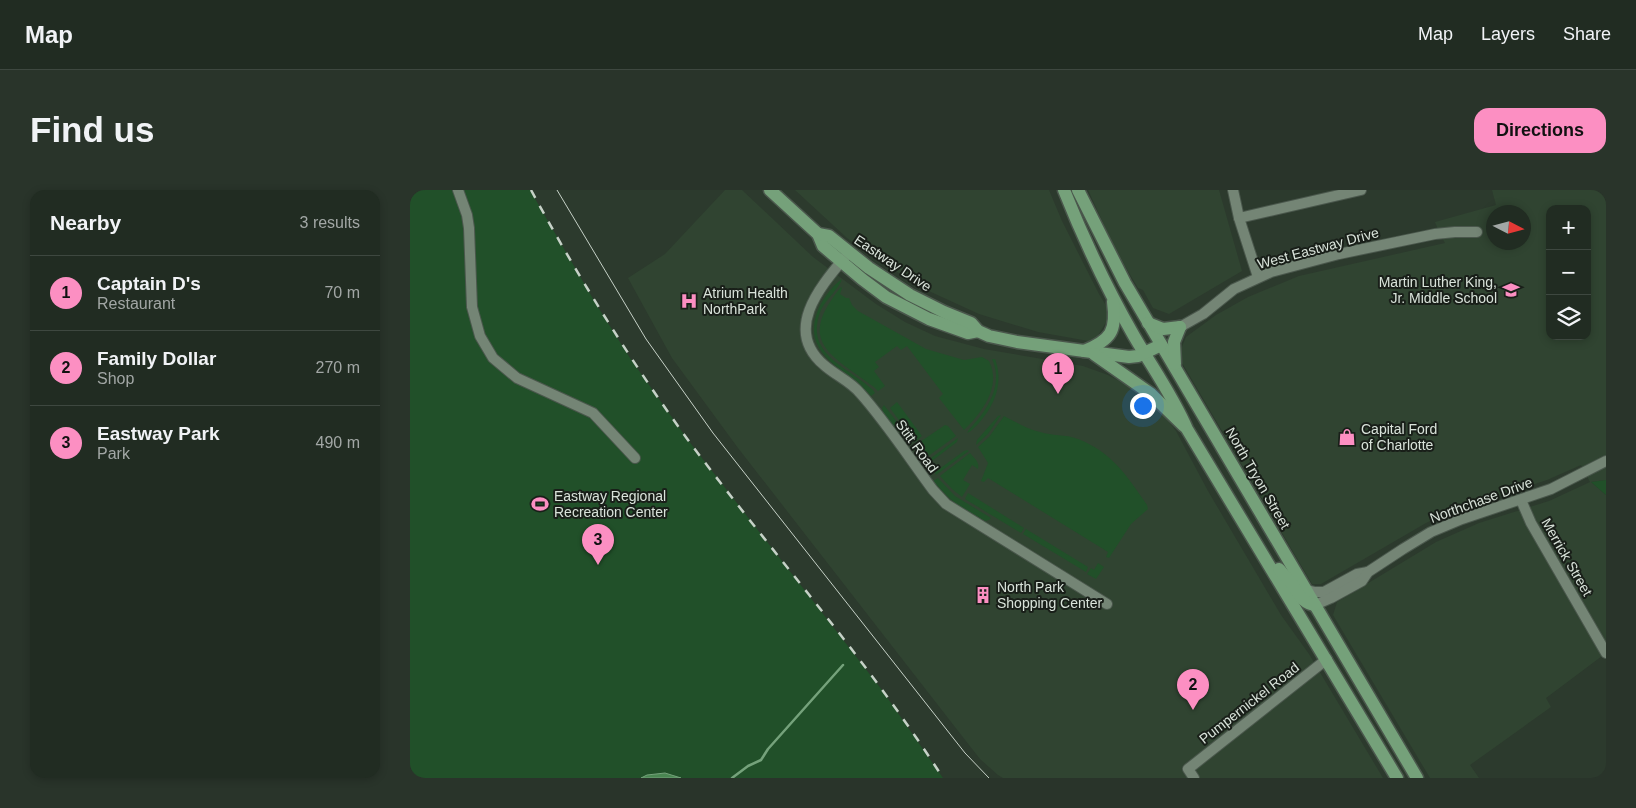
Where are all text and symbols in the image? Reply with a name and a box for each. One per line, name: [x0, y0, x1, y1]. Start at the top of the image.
text: Map: [25, 21, 73, 48]
text: Map: [1418, 24, 1453, 44]
text: Layers: [1481, 24, 1535, 44]
text: Share: [1563, 24, 1611, 44]
button: Directions: [1474, 108, 1606, 153]
text: Find us: [30, 110, 154, 149]
north arrow: [1486, 205, 1531, 250]
map controls: [1546, 205, 1591, 340]
button: +: [1546, 205, 1591, 250]
text: Nearby: [50, 211, 121, 234]
text: 3 results: [300, 214, 360, 231]
street label: West Eastway Drive: [1256, 224, 1381, 272]
street label: Eastway Drive: [851, 231, 935, 295]
button: −: [1546, 250, 1591, 295]
text: Captain D's: [97, 273, 201, 294]
place label: Martin Luther King, Jr. Middle School: [1379, 274, 1497, 306]
school or university icon: Martin Luther King, Jr. Middle School: [1501, 280, 1521, 300]
text: 1: [62, 284, 70, 301]
text: 70 m: [324, 284, 360, 301]
place label: Atrium Health NorthPark: [703, 285, 788, 317]
hospital icon: Atrium Health NorthPark: [679, 291, 699, 311]
text: Restaurant: [97, 295, 175, 312]
button: layers: [1546, 295, 1591, 340]
text: Family Dollar: [97, 348, 216, 369]
pin: 1: [1042, 353, 1074, 394]
text: 2: [62, 359, 70, 376]
text: 270 m: [316, 359, 360, 376]
text: Shop: [97, 370, 134, 387]
your location: [1130, 393, 1156, 419]
street label: Stitt Road: [892, 416, 942, 476]
place label: Capital Ford of Charlotte: [1361, 421, 1437, 453]
text: Eastway Park: [97, 423, 220, 444]
street label: North Tryon Street: [1222, 424, 1294, 532]
shop icon: Capital Ford of Charlotte: [1337, 427, 1357, 447]
text: 3: [62, 434, 70, 451]
text: 490 m: [316, 434, 360, 451]
text: Park: [97, 445, 130, 462]
street label: Northchase Drive: [1427, 474, 1535, 526]
place label: Eastway Regional Recreation Center: [554, 488, 668, 520]
sports icon: Eastway Regional Recreation Center: [530, 494, 550, 514]
street label: Merrick Street: [1538, 515, 1596, 599]
pin: 3: [582, 524, 614, 565]
place label: North Park Shopping Center: [997, 579, 1102, 611]
building icon: North Park Shopping Center: [973, 585, 993, 605]
street label: Pumpernickel Road: [1196, 659, 1302, 747]
pin: 2: [1177, 669, 1209, 710]

